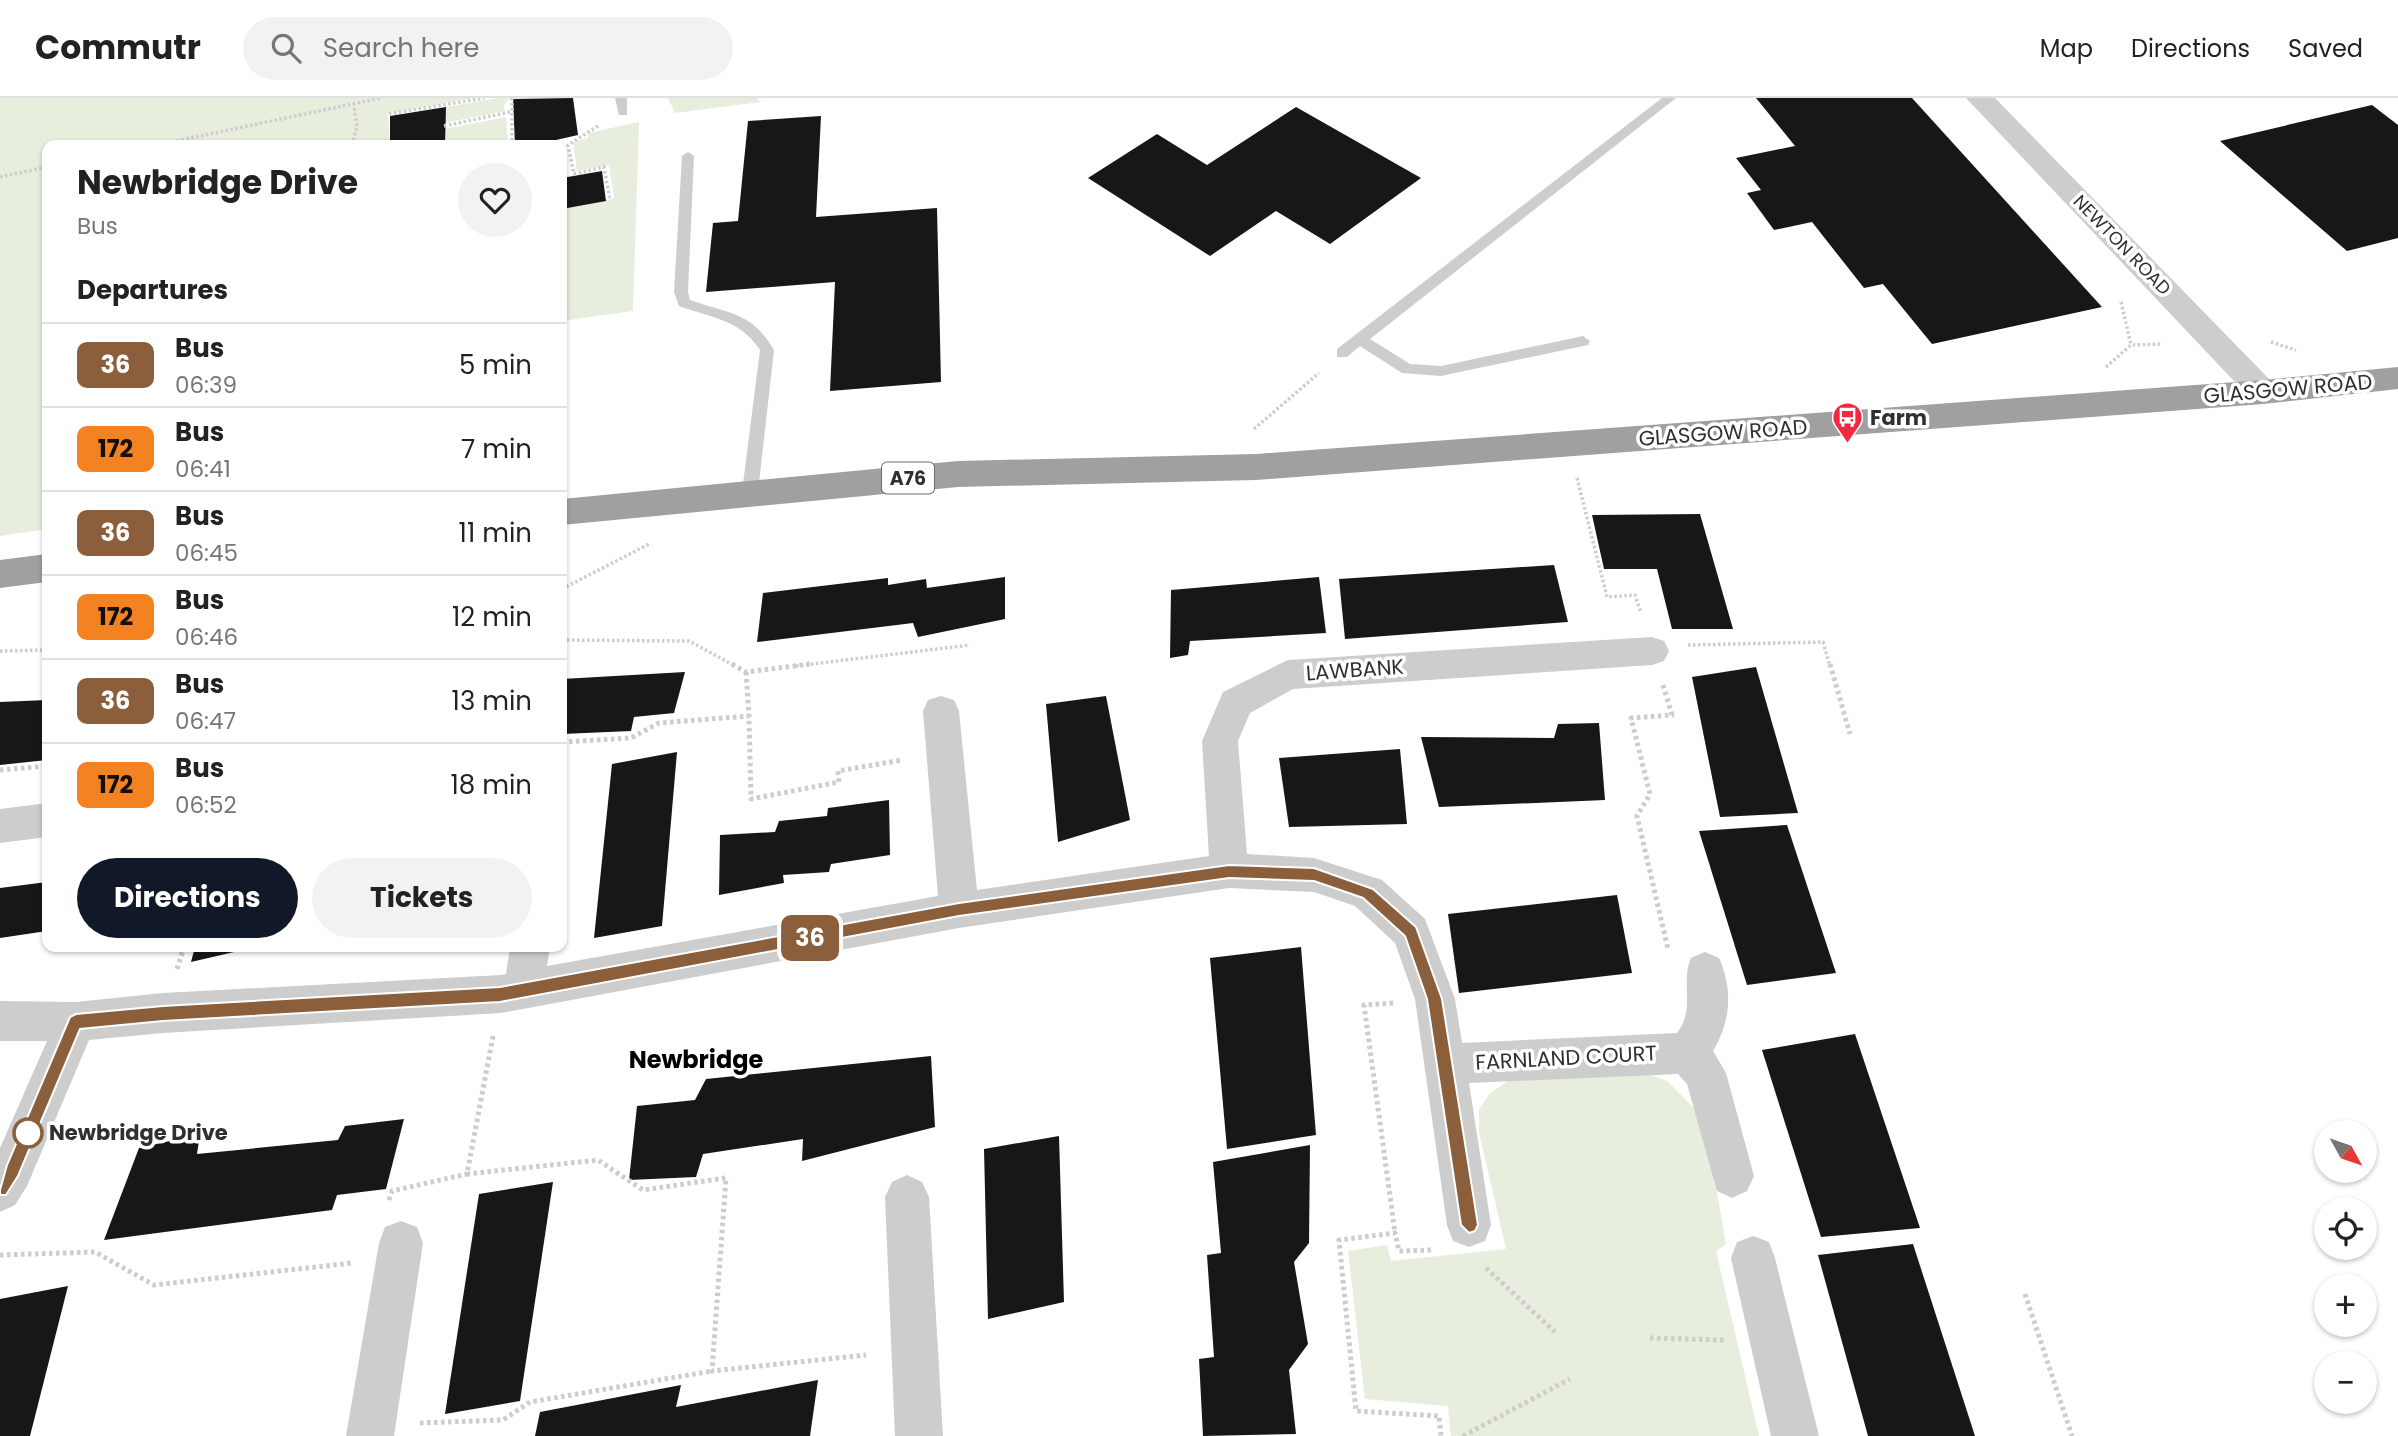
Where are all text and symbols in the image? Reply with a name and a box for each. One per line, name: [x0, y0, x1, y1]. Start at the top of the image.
search box: [243, 17, 733, 80]
text: Commutr: [35, 24, 201, 71]
icon: search: [267, 29, 305, 67]
text: Search here: [323, 30, 479, 66]
text: Map: [2040, 32, 2093, 65]
text: Directions: [2131, 32, 2250, 65]
text: Saved: [2288, 32, 2363, 65]
text: Newbridge Drive: [77, 159, 358, 206]
button: heart: [458, 163, 532, 237]
street label: NEWTON ROAD: [2068, 189, 2177, 300]
text: Bus: [77, 210, 118, 242]
text: Departures: [77, 272, 228, 308]
text: Bus: [175, 330, 224, 366]
text: 5 min: [459, 347, 532, 383]
text: 36: [101, 348, 130, 381]
street label: GLASGOW ROAD: [2202, 367, 2373, 410]
text: 06:39: [175, 369, 237, 401]
bus stop icon: Farm: [1830, 401, 1864, 445]
place label: Farm: [1870, 403, 1927, 432]
street label: GLASGOW ROAD: [1638, 412, 1808, 453]
text: Bus: [175, 414, 224, 450]
text: 7 min: [461, 431, 532, 467]
text: 172: [98, 432, 133, 465]
text: 06:41: [175, 453, 231, 485]
road number: A76: [882, 462, 934, 494]
text: Bus: [175, 498, 224, 534]
text: 11 min: [459, 515, 532, 551]
text: 36: [101, 516, 130, 549]
text: 06:45: [175, 537, 238, 569]
text: Bus: [175, 582, 224, 618]
text: 12 min: [452, 599, 532, 635]
text: 172: [98, 600, 133, 633]
text: 06:46: [175, 621, 238, 653]
street label: LAWBANK: [1305, 652, 1405, 687]
text: Bus: [175, 666, 224, 702]
text: 13 min: [452, 683, 532, 719]
text: 36: [101, 684, 130, 717]
text: 06:47: [175, 705, 236, 737]
text: Bus: [175, 750, 224, 786]
text: 18 min: [451, 767, 532, 803]
text: 172: [98, 768, 133, 801]
text: 06:52: [175, 789, 237, 821]
button: Directions: [77, 858, 298, 938]
button: Tickets: [312, 858, 532, 938]
line badge: 36: [778, 915, 842, 961]
text: 36: [795, 921, 825, 954]
street label: FARNLAND COURT: [1474, 1038, 1657, 1077]
district label: Newbridge: [629, 1043, 764, 1076]
marker: Newbridge Drive: [13, 1118, 43, 1148]
place label: Newbridge Drive: [49, 1118, 228, 1147]
north arrow: [2314, 1120, 2376, 1183]
map controls: [2314, 1120, 2377, 1414]
button: locate: [2314, 1197, 2377, 1260]
button: +: [2314, 1274, 2377, 1337]
button: −: [2314, 1351, 2377, 1414]

